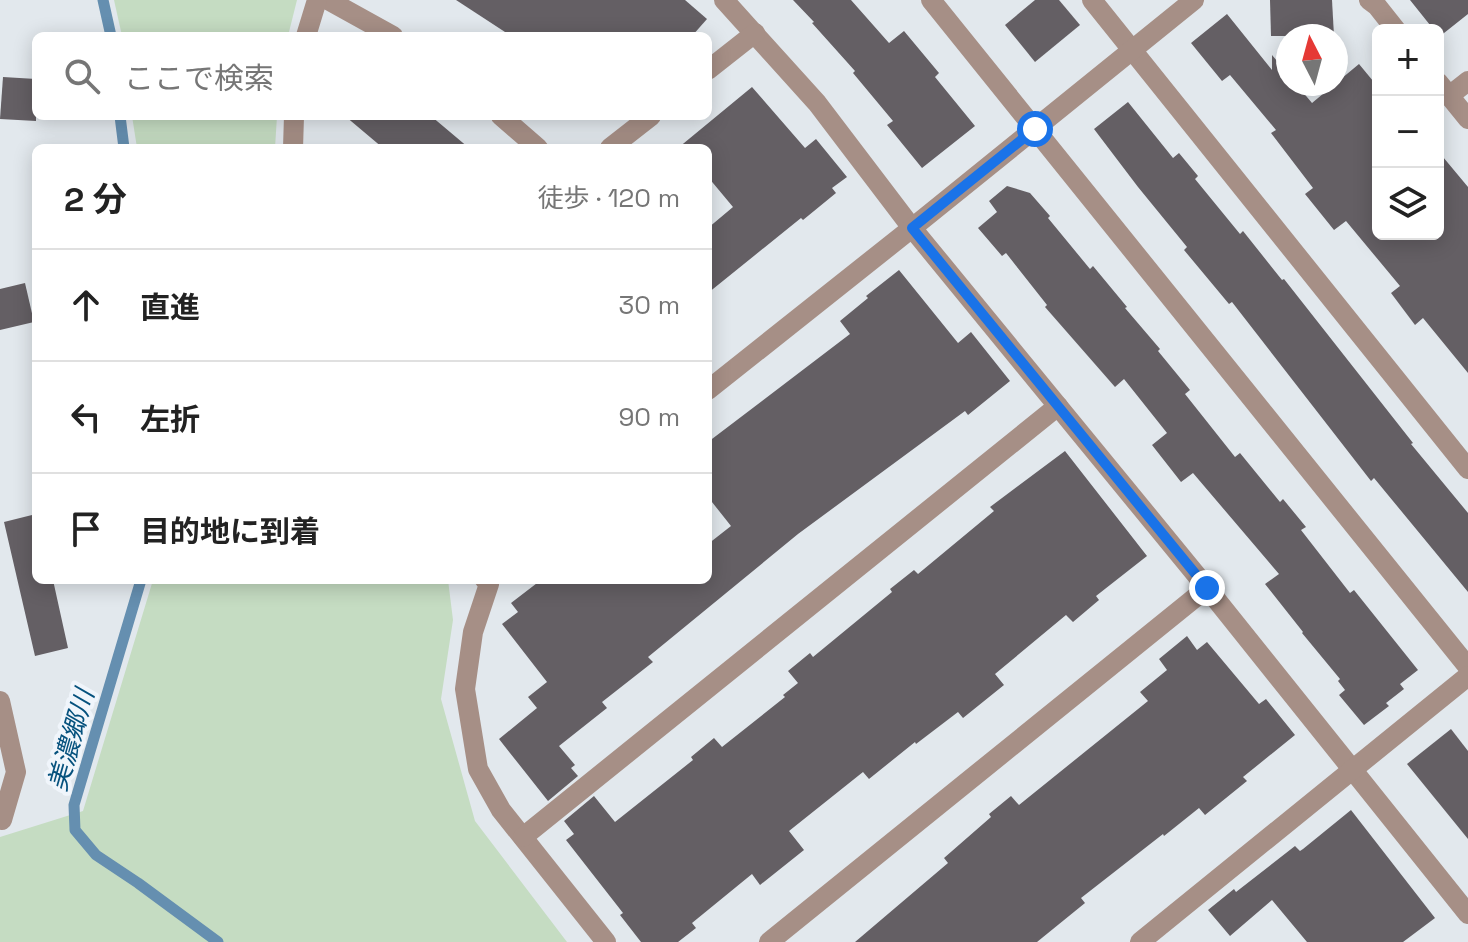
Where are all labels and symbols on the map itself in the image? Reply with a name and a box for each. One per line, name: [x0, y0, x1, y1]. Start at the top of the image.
north arrow: [1276, 24, 1348, 96]
route start: [1017, 111, 1053, 147]
route end: [1189, 570, 1225, 606]
water label: 美濃郷川: [40, 682, 102, 795]

